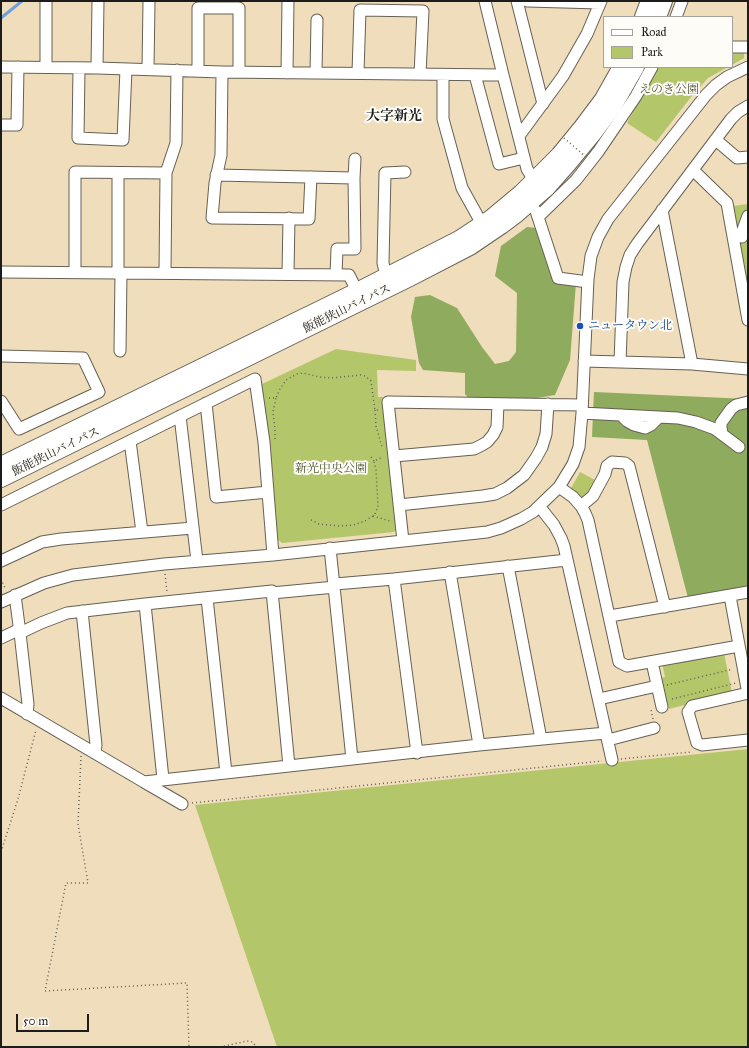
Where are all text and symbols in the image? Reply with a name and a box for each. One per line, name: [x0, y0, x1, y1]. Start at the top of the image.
legend: [603, 16, 733, 68]
text: Road: [641, 25, 667, 39]
text: Park: [641, 45, 663, 59]
park label: えのき公園: [639, 83, 699, 97]
district label: 大字新光: [366, 109, 422, 125]
street label: 飯能狭山バイパス: [301, 281, 393, 337]
place label: ニュータウン北: [588, 319, 672, 333]
marker: ニュータウン北: [575, 321, 585, 331]
street label: 飯能狭山バイパス: [10, 424, 102, 480]
park label: 新光中央公園: [295, 462, 367, 476]
scale bar: [18, 1006, 91, 1032]
text: 50 m: [23, 1014, 48, 1028]

